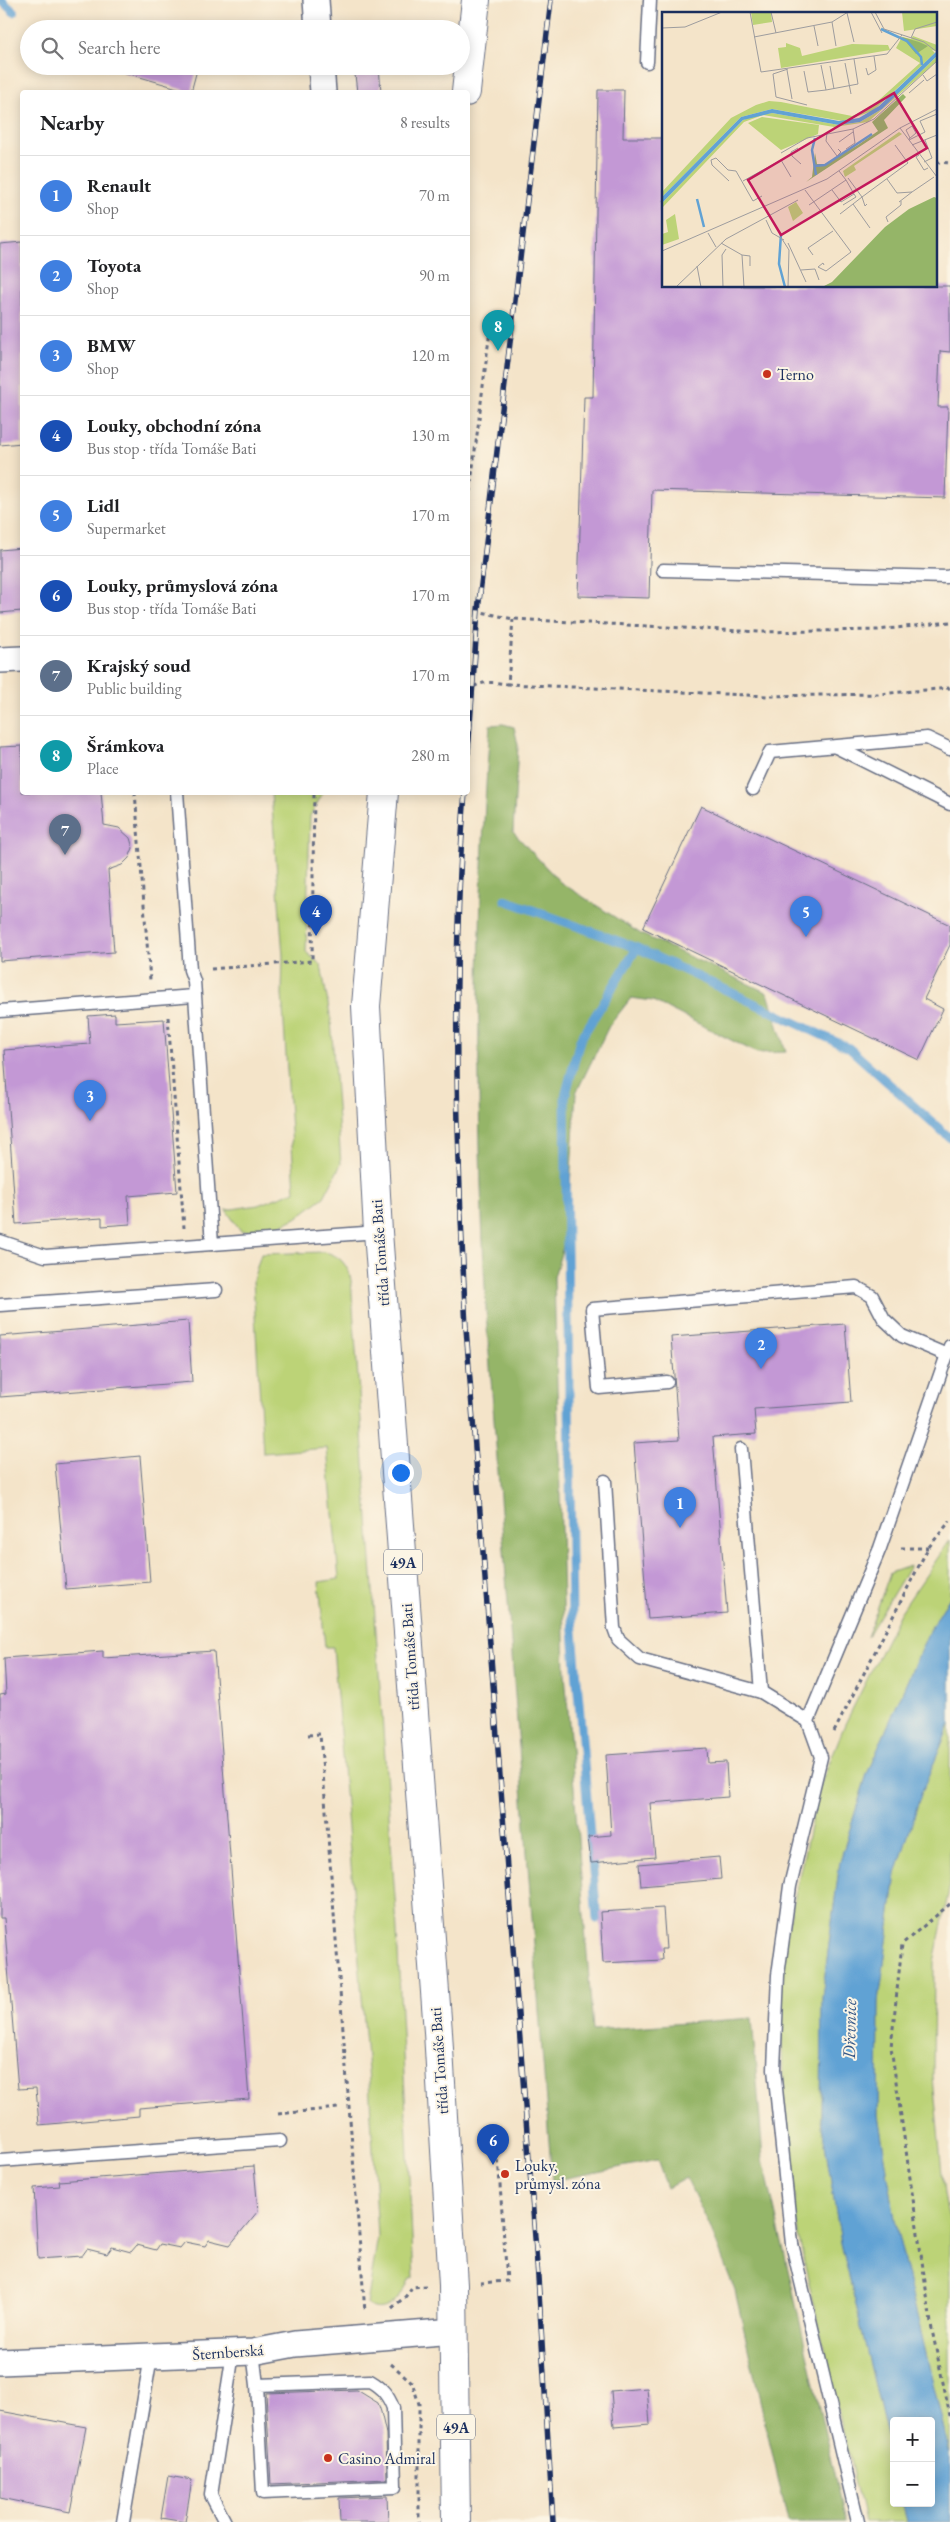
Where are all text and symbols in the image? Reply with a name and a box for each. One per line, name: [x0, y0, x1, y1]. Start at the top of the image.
inset map: [662, 12, 938, 288]
search box: [20, 20, 470, 75]
icon: search: [38, 34, 66, 62]
text: Search here: [78, 35, 160, 60]
text: Nearby: [40, 109, 104, 136]
text: 8 results: [400, 112, 450, 133]
text: Renault: [87, 173, 151, 198]
text: 1: [52, 185, 60, 206]
text: 70 m: [419, 185, 450, 206]
text: Shop: [87, 198, 119, 219]
text: Toyota: [87, 253, 141, 278]
text: 2: [52, 265, 60, 286]
text: 90 m: [419, 265, 450, 286]
text: Shop: [87, 278, 119, 299]
pin: 8: [482, 310, 514, 351]
text: BMW: [87, 333, 136, 358]
text: 3: [52, 345, 60, 366]
text: 120 m: [411, 345, 450, 366]
text: Shop: [87, 358, 119, 379]
place label: Terno: [777, 364, 814, 385]
marker: Terno: [761, 368, 773, 380]
text: Louky, obchodní zóna: [87, 413, 261, 438]
text: 4: [52, 425, 60, 446]
text: 130 m: [411, 425, 450, 446]
text: Bus stop · třída Tomáše Bati: [87, 438, 256, 459]
text: Lidl: [87, 493, 120, 518]
text: 5: [52, 505, 60, 526]
text: 170 m: [411, 505, 450, 526]
text: Supermarket: [87, 518, 166, 539]
text: Louky, průmyslová zóna: [87, 573, 278, 598]
text: 6: [52, 585, 60, 606]
text: 170 m: [411, 585, 450, 606]
text: Bus stop · třída Tomáše Bati: [87, 598, 256, 619]
text: Krajský soud: [87, 653, 191, 678]
text: 7: [52, 665, 60, 686]
text: 170 m: [411, 665, 450, 686]
text: Public building: [87, 678, 182, 699]
text: Šrámkova: [87, 733, 164, 758]
text: 8: [52, 745, 60, 766]
text: 280 m: [411, 745, 450, 766]
text: Place: [87, 758, 119, 779]
pin: 7: [49, 814, 81, 855]
pin: 4: [300, 895, 332, 936]
pin: 5: [790, 896, 822, 937]
pin: 3: [74, 1080, 106, 1121]
street label: třída Tomáše Bati: [366, 1199, 394, 1307]
pin: 2: [745, 1328, 777, 1369]
your location: [388, 1460, 414, 1486]
pin: 1: [664, 1487, 696, 1528]
road number: 49A: [384, 1550, 422, 1574]
street label: třída Tomáše Bati: [396, 1603, 424, 1711]
water label: Dřevnice: [837, 1998, 861, 2060]
street label: třída Tomáše Bati: [425, 2007, 453, 2115]
pin: 6: [477, 2124, 509, 2165]
place label: Louky, průmysl. zóna: [515, 2155, 601, 2194]
marker: Louky, průmysl. zóna: [499, 2168, 511, 2180]
street label: Šternberská: [192, 2339, 265, 2365]
road number: 49A: [437, 2414, 475, 2440]
map controls: [890, 2417, 935, 2507]
button: +: [890, 2417, 935, 2462]
place label: Casino Admiral: [338, 2448, 436, 2469]
marker: Casino Admiral: [322, 2452, 334, 2464]
button: −: [890, 2462, 935, 2507]

